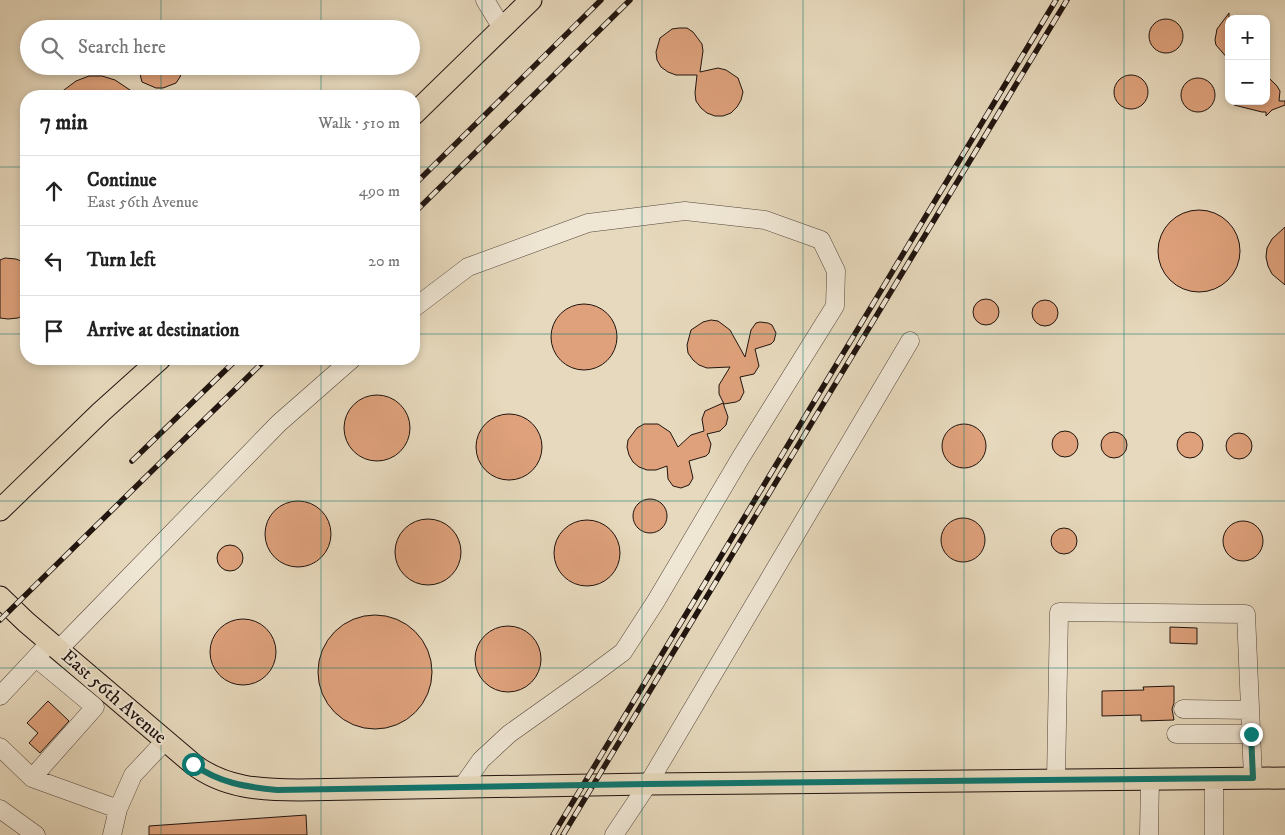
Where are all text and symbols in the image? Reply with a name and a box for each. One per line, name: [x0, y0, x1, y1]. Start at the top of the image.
map controls: [1225, 15, 1270, 105]
button: +: [1225, 15, 1270, 60]
search box: [20, 20, 420, 75]
icon: search: [38, 34, 66, 62]
text: Search here: [78, 36, 166, 59]
button: −: [1225, 60, 1270, 105]
text: 7 min: [40, 110, 88, 136]
text: Walk · 510 m: [318, 113, 400, 133]
text: Continue: [87, 169, 157, 192]
icon: ahead: [40, 177, 68, 205]
text: 490 m: [359, 181, 400, 201]
text: East 56th Avenue: [87, 192, 198, 212]
icon: left: [40, 247, 68, 275]
text: Turn left: [87, 249, 156, 272]
text: 20 m: [368, 251, 400, 271]
icon: arrive: [40, 317, 68, 345]
text: Arrive at destination: [87, 319, 239, 342]
street label: East 56th Avenue: [57, 645, 172, 749]
route end: [1240, 723, 1263, 746]
route start: [182, 753, 205, 776]

